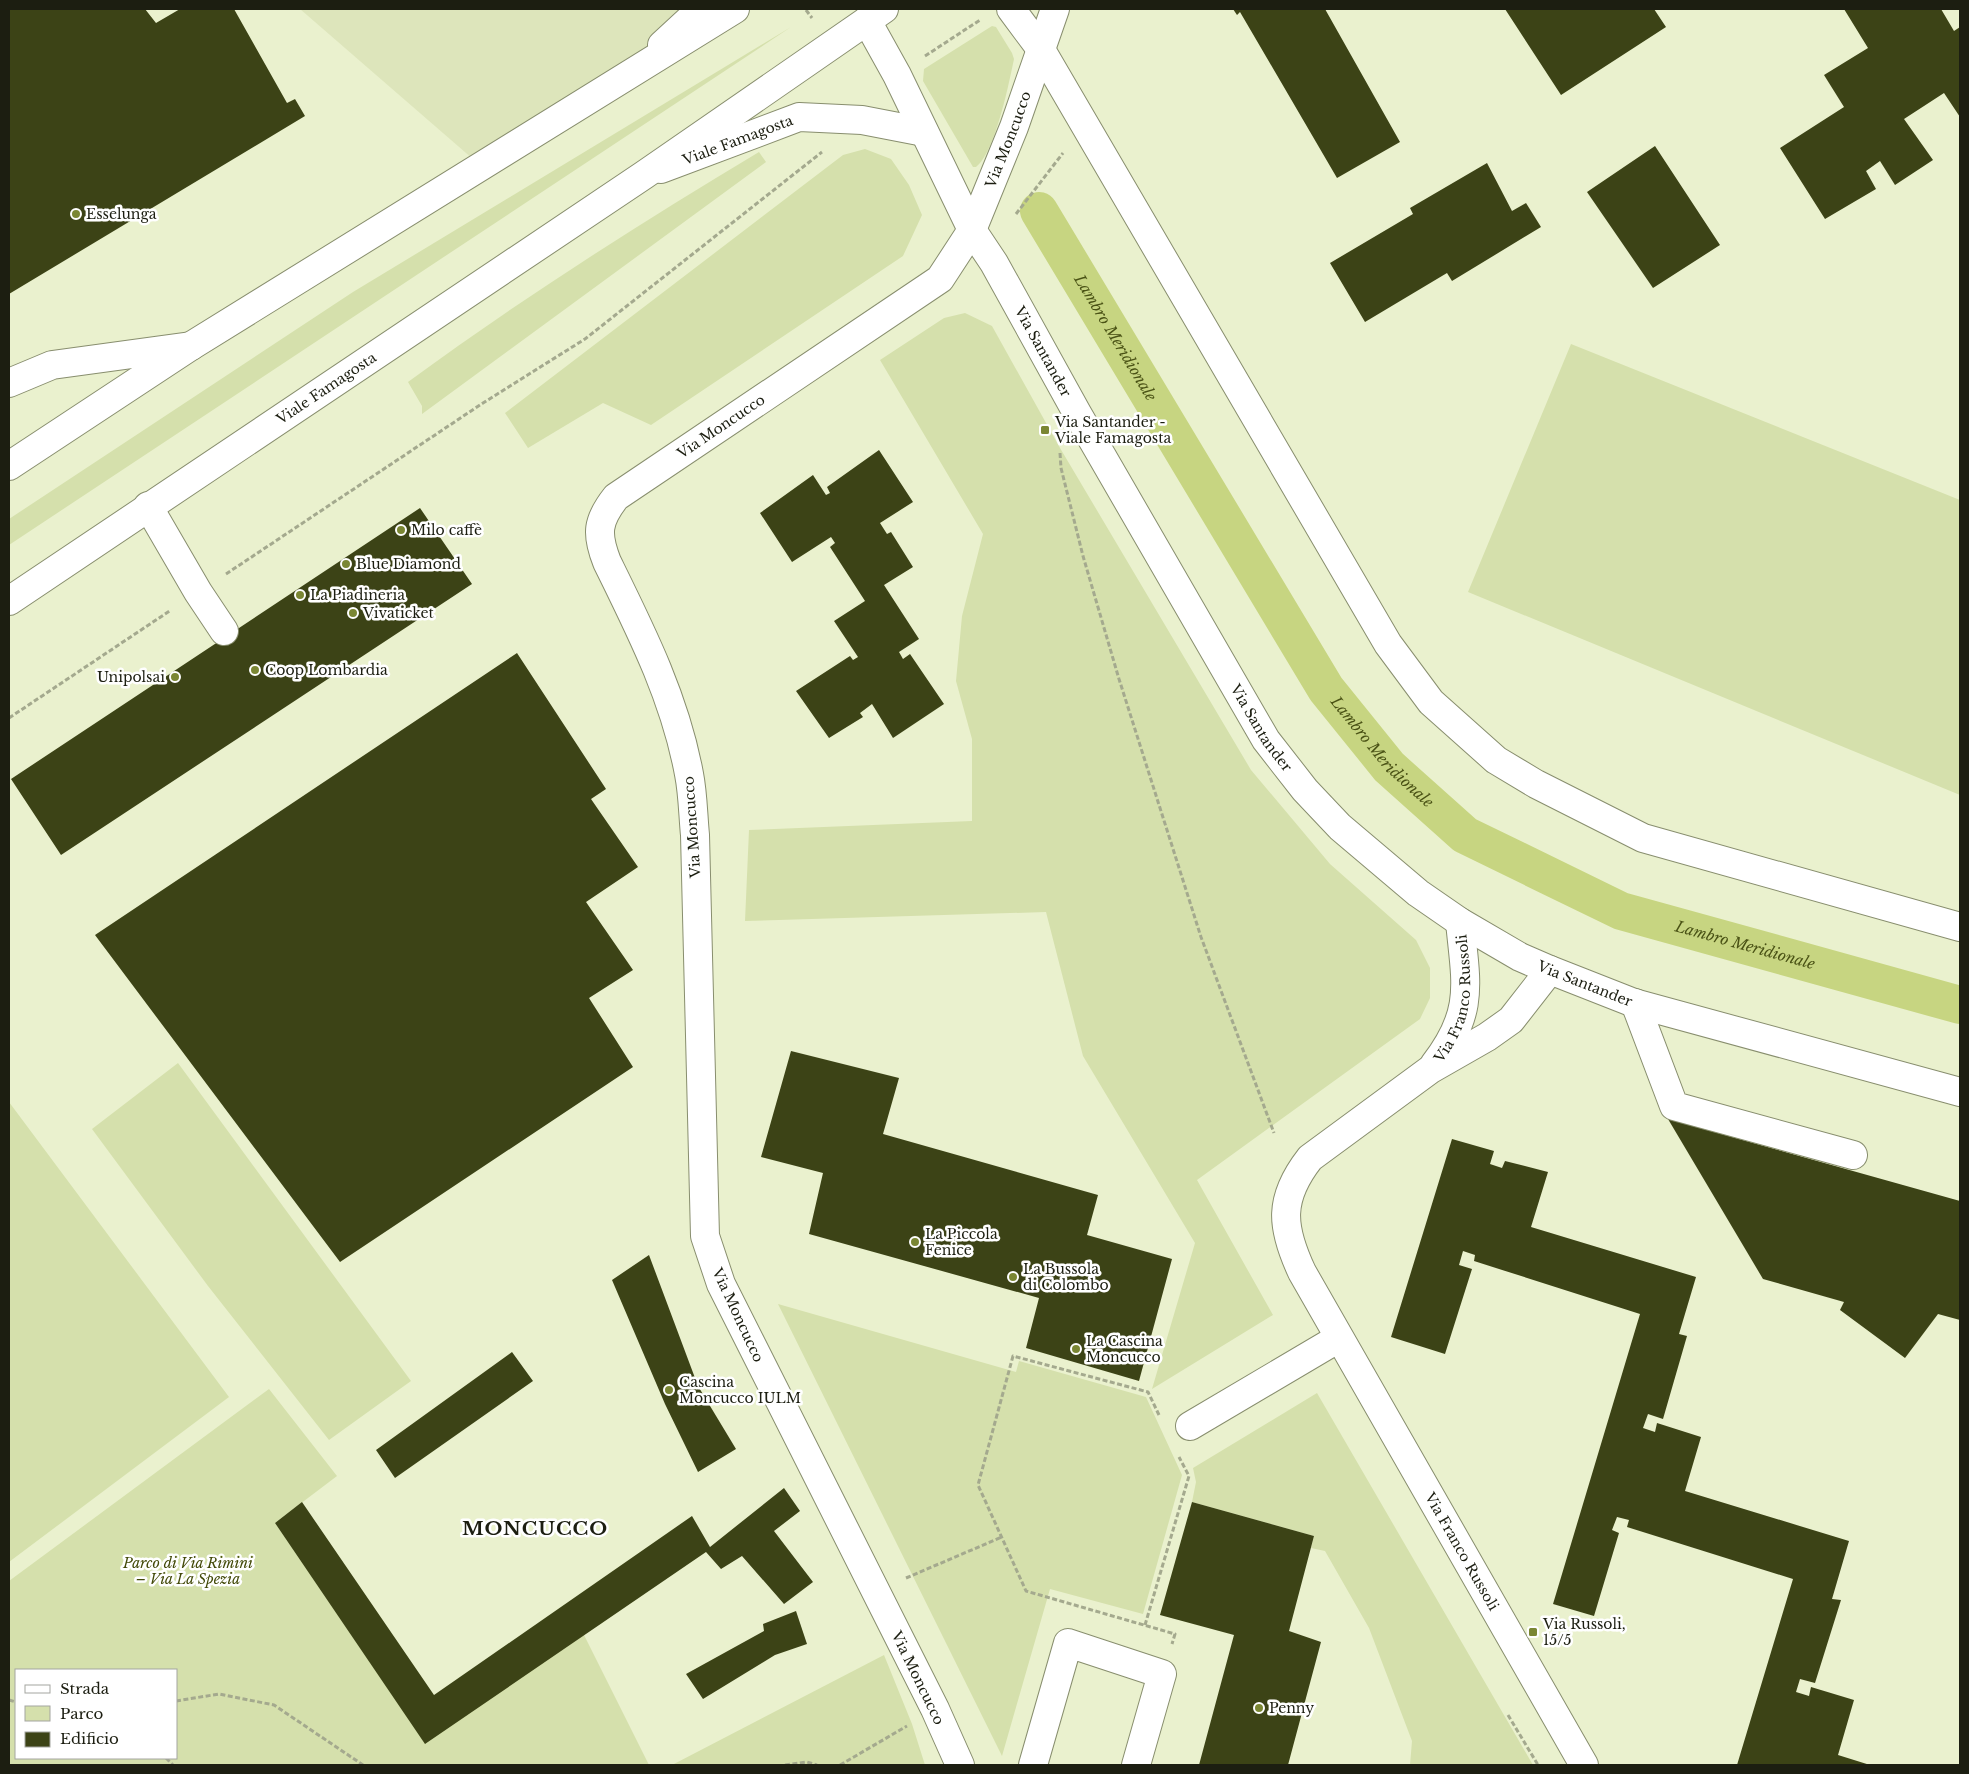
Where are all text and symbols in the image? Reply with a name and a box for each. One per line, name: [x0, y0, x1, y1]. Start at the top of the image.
street label: Via Moncucco: [981, 89, 1035, 191]
street label: Viale Famagosta: [679, 111, 796, 169]
place label: Esselunga: [86, 205, 157, 223]
marker: Esselunga: [70, 208, 82, 220]
water label: Lambro Meridionale: [1070, 270, 1161, 404]
street label: Via Santander: [1010, 302, 1075, 400]
street label: Viale Famagosta: [272, 348, 380, 429]
street label: Via Moncucco: [673, 390, 768, 463]
place label: Via Santander - Viale Famagosta: [1054, 413, 1171, 447]
marker: Via Santander - Viale Famagosta: [1039, 424, 1051, 436]
place label: Milo caffè: [411, 521, 482, 539]
marker: Milo caffè: [395, 524, 407, 536]
place label: Blue Diamond: [356, 555, 461, 573]
marker: Blue Diamond: [340, 558, 352, 570]
place label: La Piadineria: [310, 586, 405, 604]
marker: La Piadineria: [294, 589, 306, 601]
place label: Vivaticket: [362, 604, 434, 622]
marker: Vivaticket: [347, 607, 359, 619]
place label: Coop Lombardia: [265, 661, 388, 679]
marker: Coop Lombardia: [249, 664, 261, 676]
place label: Unipolsai: [97, 668, 165, 686]
marker: Unipolsai: [169, 671, 181, 683]
street label: Via Santander: [1226, 680, 1296, 775]
water label: Lambro Meridionale: [1326, 692, 1438, 811]
street label: Via Moncucco: [679, 776, 705, 879]
water label: Lambro Meridionale: [1672, 916, 1817, 973]
street label: Via Franco Russoli: [1429, 933, 1474, 1067]
street label: Via Santander: [1534, 956, 1635, 1011]
place label: La Piccola Fenice: [925, 1225, 998, 1259]
marker: La Piccola Fenice: [909, 1236, 921, 1248]
place label: La Bussola di Colombo: [1023, 1260, 1109, 1294]
street label: Via Moncucco: [708, 1264, 768, 1365]
marker: La Bussola di Colombo: [1007, 1271, 1019, 1283]
place label: La Cascina Moncucco: [1086, 1332, 1163, 1366]
marker: La Cascina Moncucco: [1070, 1343, 1082, 1355]
place label: Cascina Moncucco IULM: [679, 1373, 801, 1407]
marker: Cascina Moncucco IULM: [663, 1384, 675, 1396]
street label: Via Franco Russoli: [1421, 1488, 1503, 1614]
district label: MONCUCCO: [462, 1517, 608, 1540]
park label: Parco di Via Rimini – Via La Spezia: [122, 1554, 253, 1588]
place label: Via Russoli, 15/5: [1542, 1615, 1626, 1649]
marker: Via Russoli, 15/5: [1527, 1626, 1539, 1638]
street label: Via Moncucco: [887, 1627, 948, 1728]
legend: [15, 1669, 178, 1759]
text: Strada: [60, 1679, 110, 1698]
place label: Penny: [1269, 1699, 1314, 1717]
marker: Penny: [1253, 1702, 1265, 1714]
text: Parco: [60, 1704, 103, 1723]
text: Edificio: [60, 1729, 119, 1748]

